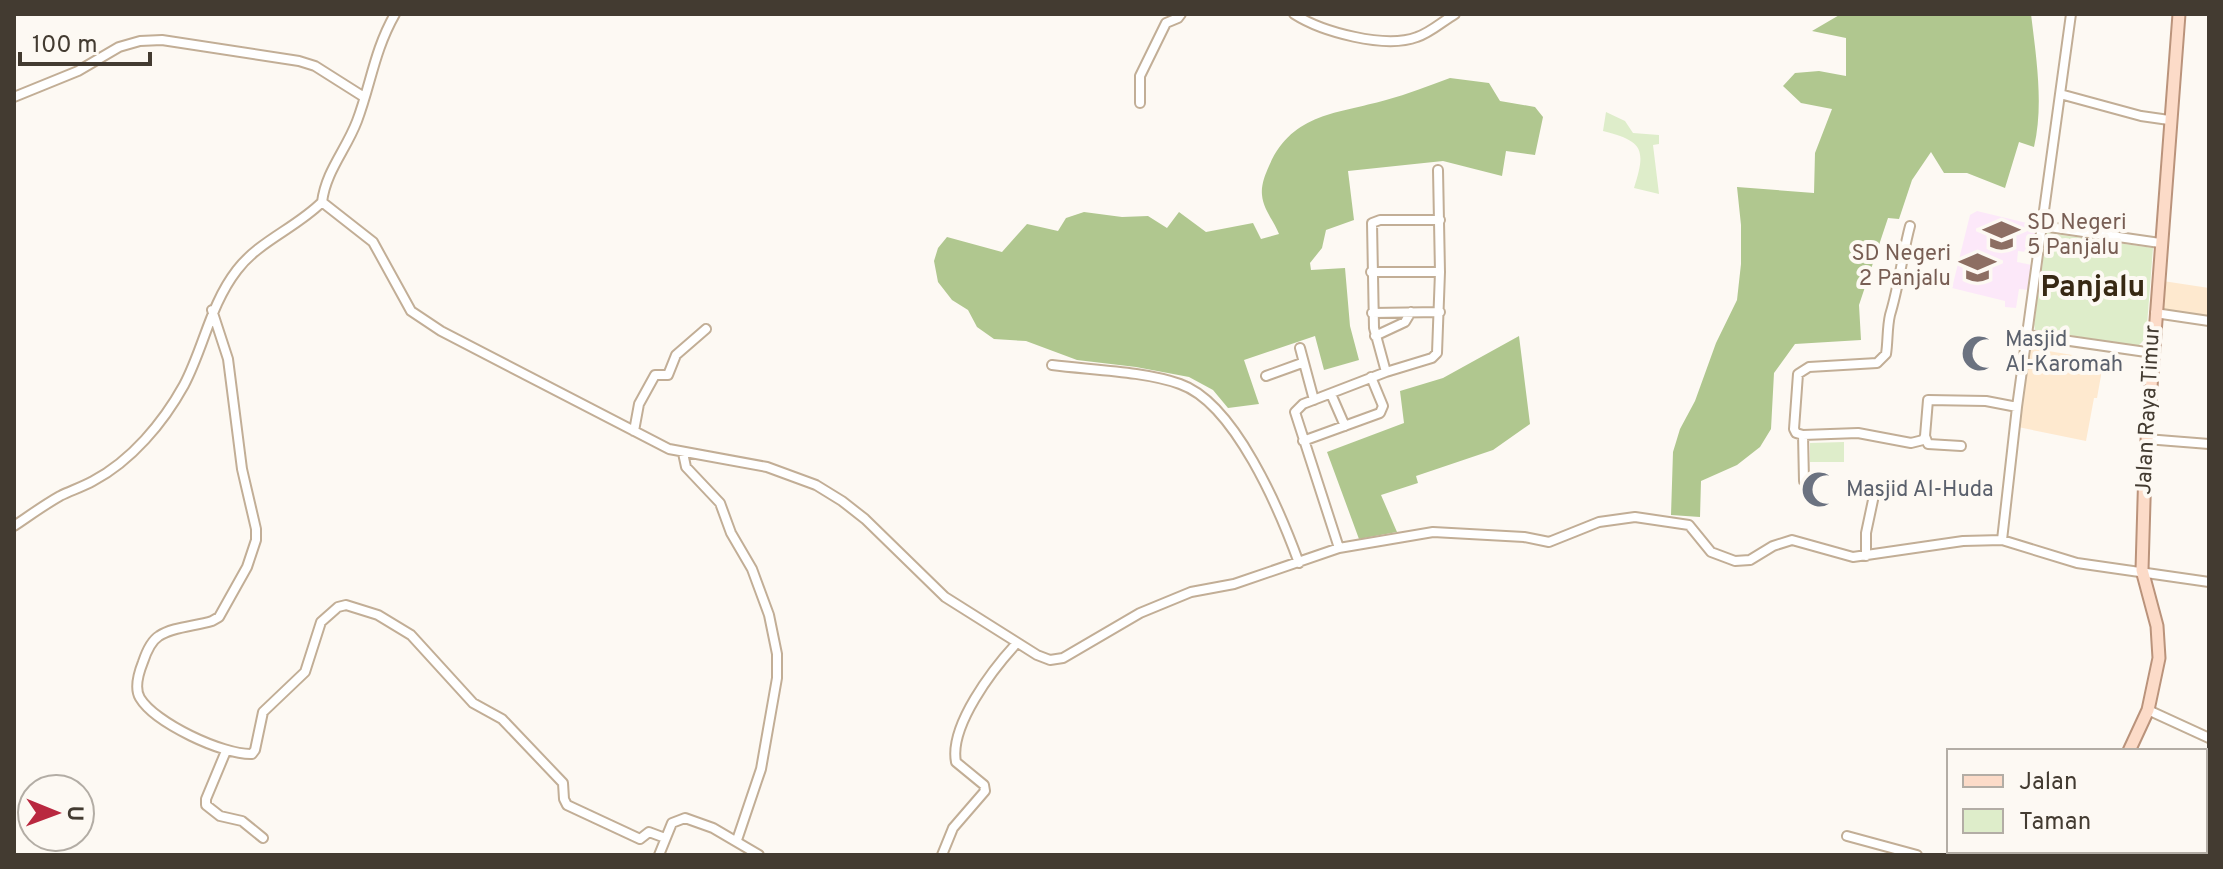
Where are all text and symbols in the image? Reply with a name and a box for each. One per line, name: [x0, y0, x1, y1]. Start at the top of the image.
scale bar: [20, 16, 150, 66]
text: 100 m: [32, 31, 98, 61]
place label: SD Negeri 5 Panjalu: [2027, 210, 2127, 262]
school or university icon: SD Negeri 5 Panjalu: [1982, 217, 2020, 255]
place label: SD Negeri 2 Panjalu: [1851, 241, 1951, 293]
school or university icon: SD Negeri 2 Panjalu: [1958, 248, 1996, 286]
district label: Panjalu: [2041, 270, 2145, 307]
street label: Jalan Raya Timur: [2131, 324, 2167, 496]
place label: Masjid Al-Karomah: [2005, 327, 2123, 379]
mosque icon: Masjid Al-Karomah: [1960, 334, 1998, 372]
mosque icon: Masjid Al-Huda: [1801, 471, 1839, 509]
place label: Masjid Al-Huda: [1846, 477, 1994, 504]
legend: [1947, 749, 2207, 853]
text: Jalan: [2019, 768, 2077, 798]
north arrow: [16, 773, 96, 853]
text: U: [60, 805, 87, 821]
text: Taman: [2019, 808, 2091, 838]

